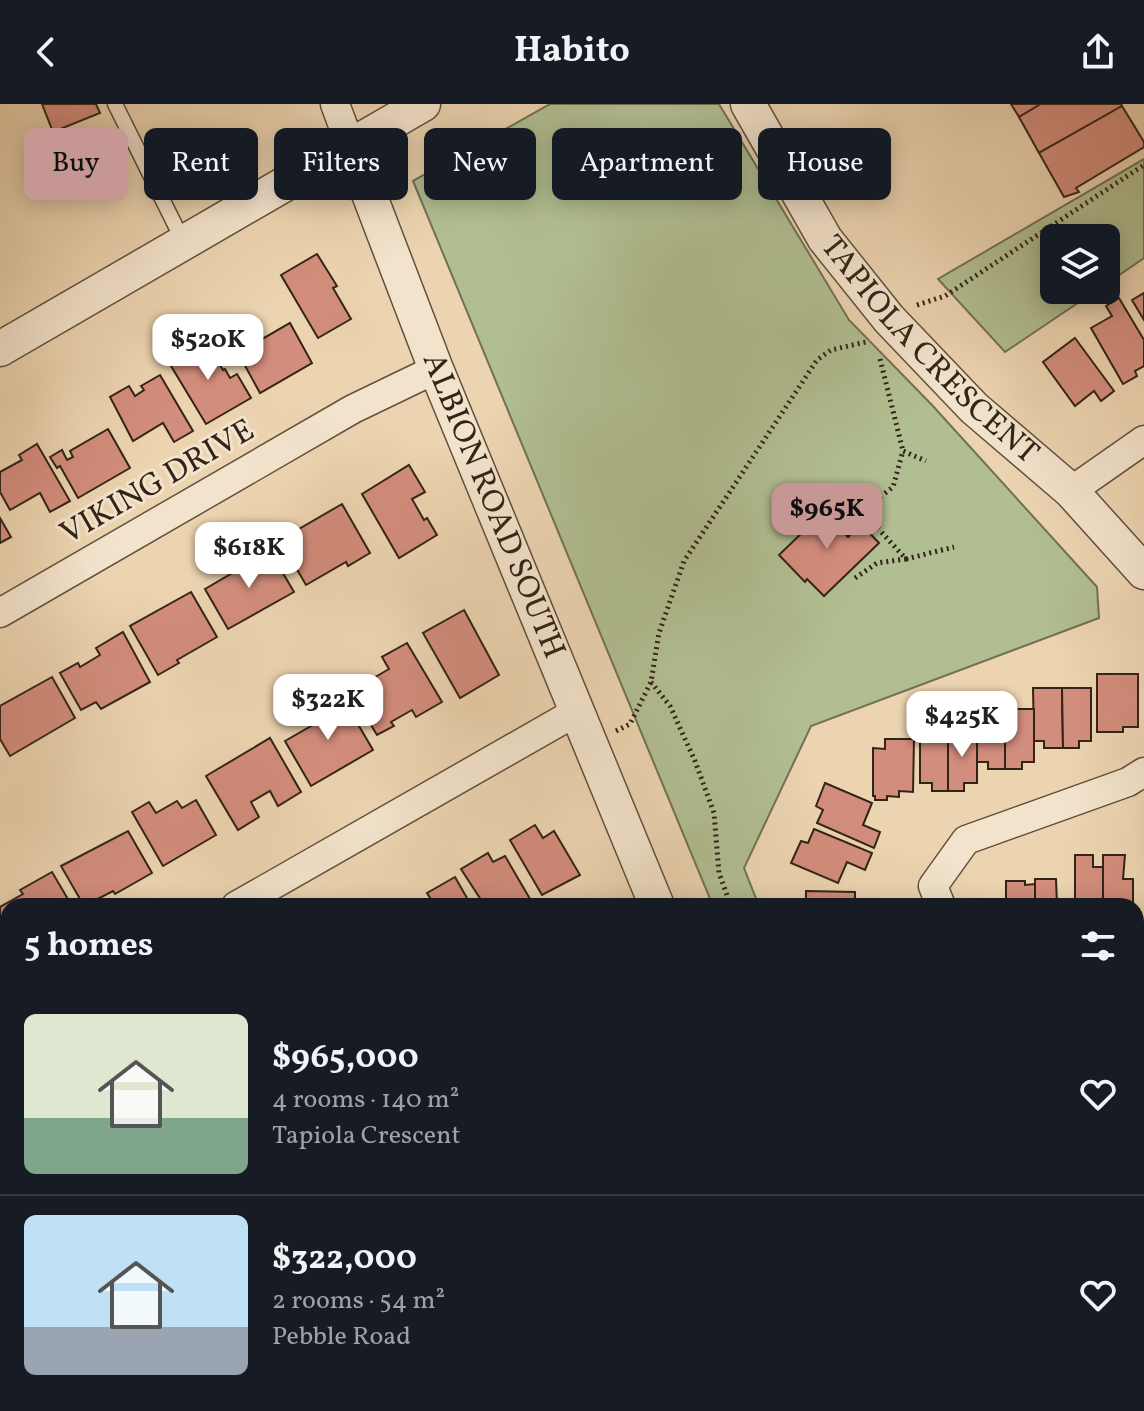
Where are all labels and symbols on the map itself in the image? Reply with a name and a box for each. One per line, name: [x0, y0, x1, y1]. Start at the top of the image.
street label: TAPIOLA CRESCENT: [809, 227, 1047, 475]
pin: $520K: [152, 314, 264, 382]
street label: ALBION ROAD SOUTH: [410, 347, 575, 666]
street label: VIKING DRIVE: [53, 410, 263, 556]
pin: $965K: [771, 483, 883, 551]
pin: $618K: [193, 522, 305, 590]
pin: $322K: [272, 674, 384, 742]
pin: $425K: [906, 691, 1018, 759]

